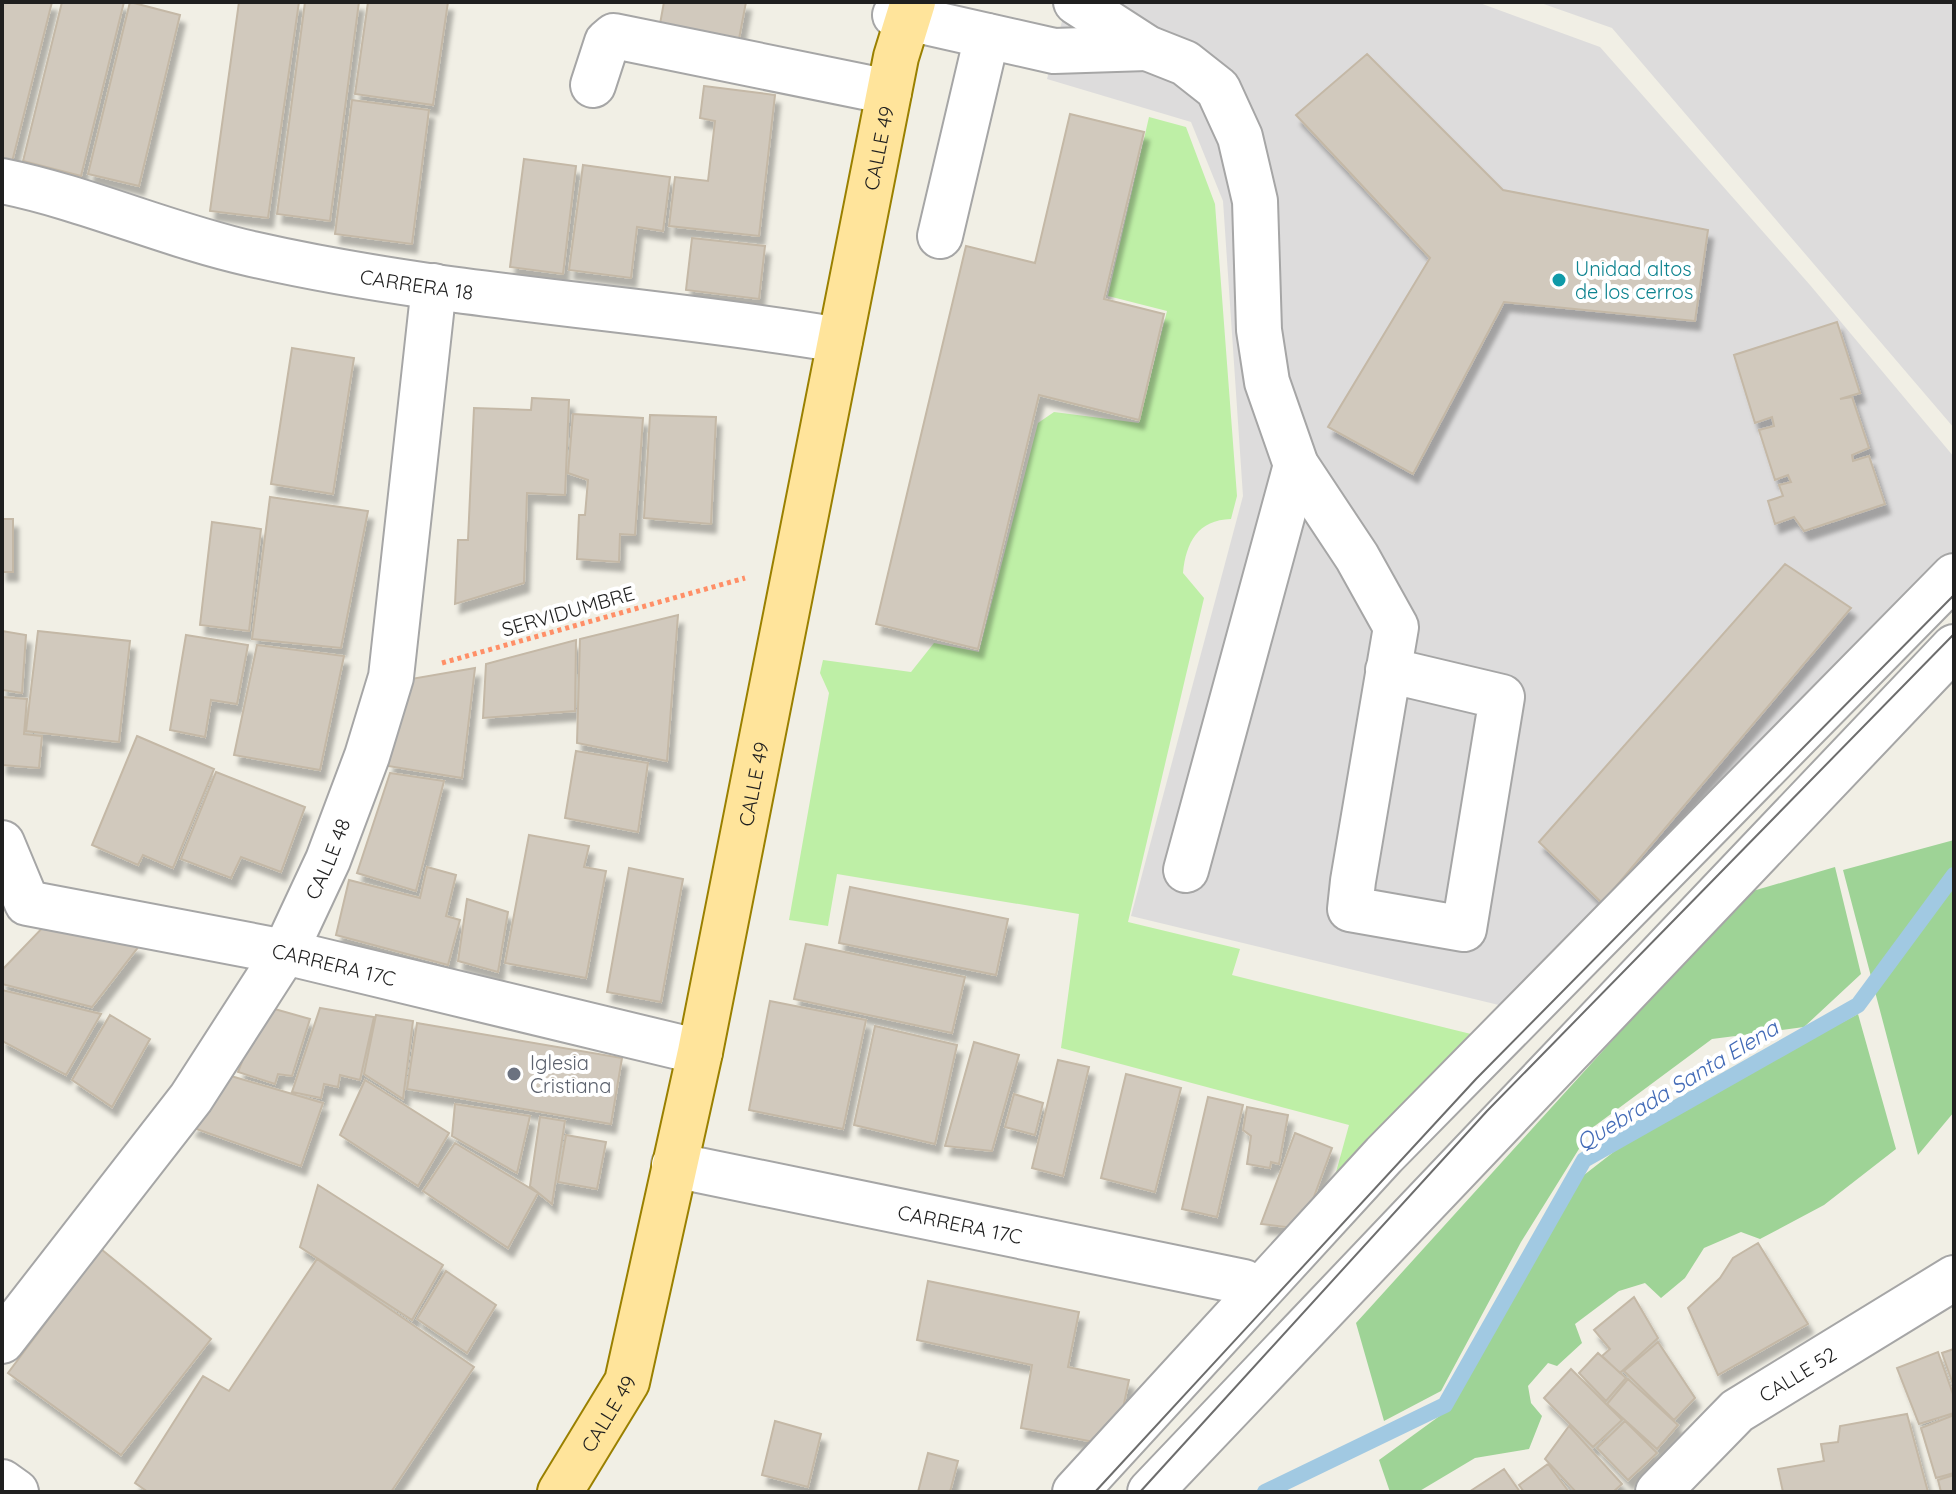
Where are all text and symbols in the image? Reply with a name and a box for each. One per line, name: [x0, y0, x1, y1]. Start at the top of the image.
street label: CALLE 49: [858, 104, 899, 192]
place label: Unidad altos de los cerros: [1575, 256, 1693, 304]
street label: CARRERA 18: [358, 263, 475, 304]
marker: Unidad altos de los cerros: [1550, 271, 1568, 289]
street label: SERVIDUMBRE: [499, 580, 637, 642]
street label: CALLE 49: [732, 740, 773, 828]
street label: CALLE 48: [299, 815, 355, 903]
street label: CARRERA 17C: [270, 937, 398, 991]
water label: Quebrada Santa Elena: [1571, 1013, 1784, 1156]
place label: Iglesia Cristiana: [530, 1050, 611, 1098]
marker: Iglesia Cristiana: [505, 1065, 523, 1083]
street label: CARRERA 17C: [896, 1199, 1024, 1249]
street label: CALLE 52: [1754, 1341, 1841, 1407]
street label: CALLE 49: [575, 1374, 640, 1456]

